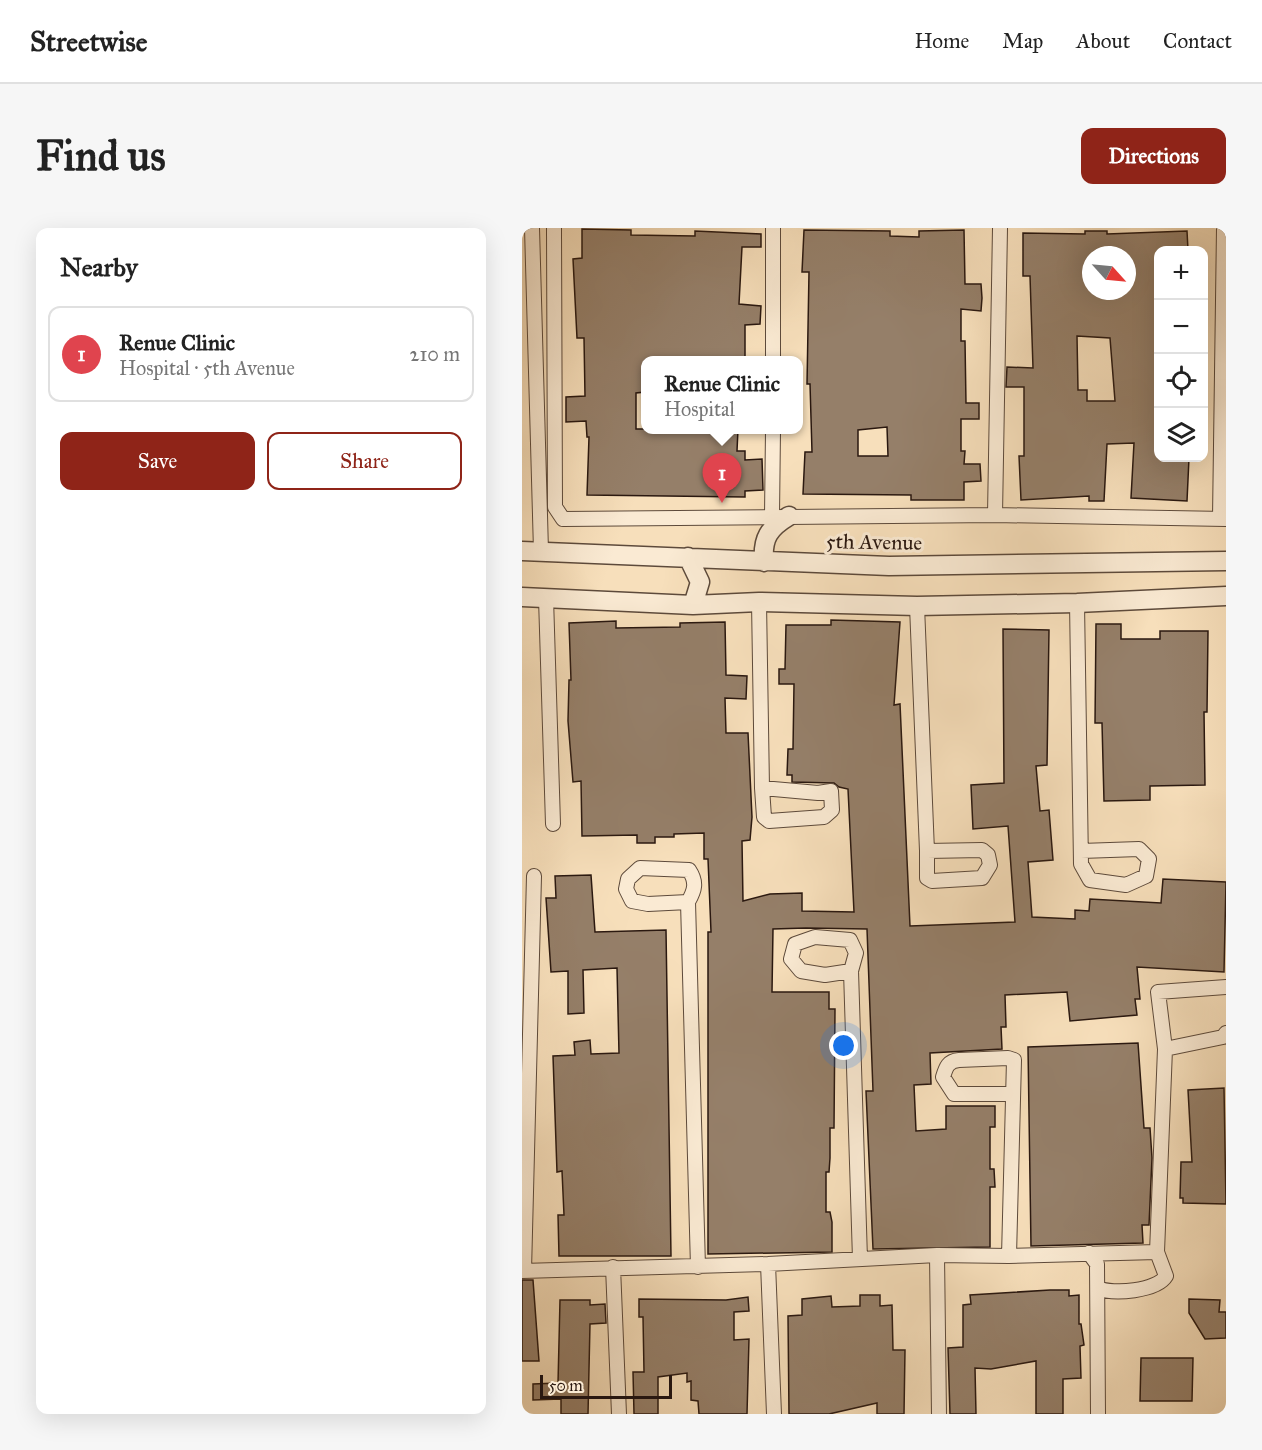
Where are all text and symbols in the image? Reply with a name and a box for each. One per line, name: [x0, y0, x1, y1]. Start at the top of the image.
text: Streetwise: [30, 24, 147, 59]
text: Home: [914, 28, 969, 54]
text: Map: [1002, 28, 1043, 54]
text: About: [1076, 28, 1130, 54]
text: Contact: [1163, 28, 1232, 54]
button: Directions: [1081, 128, 1226, 184]
text: Find us: [36, 130, 166, 182]
north arrow: [1082, 246, 1136, 300]
map controls: [1154, 246, 1208, 462]
button: +: [1154, 246, 1208, 300]
text: Nearby: [60, 251, 138, 283]
button: −: [1154, 300, 1208, 354]
text: Renue Clinic: [119, 329, 235, 356]
text: 1: [78, 342, 85, 366]
text: 210 m: [410, 342, 460, 366]
button: locate: [1154, 354, 1208, 408]
text: Hospital · 5th Avenue: [119, 356, 295, 380]
popup: [641, 356, 803, 434]
text: Renue Clinic: [664, 370, 780, 397]
text: Hospital: [664, 397, 735, 421]
button: layers: [1154, 408, 1208, 462]
button: Save: [60, 432, 255, 490]
button: Share: [267, 432, 462, 490]
pin: 1: [702, 454, 742, 503]
street label: 5th Avenue: [826, 528, 923, 556]
your location: [829, 1031, 858, 1060]
scale bar: [540, 1372, 672, 1400]
text: 50 m: [549, 1376, 583, 1395]

